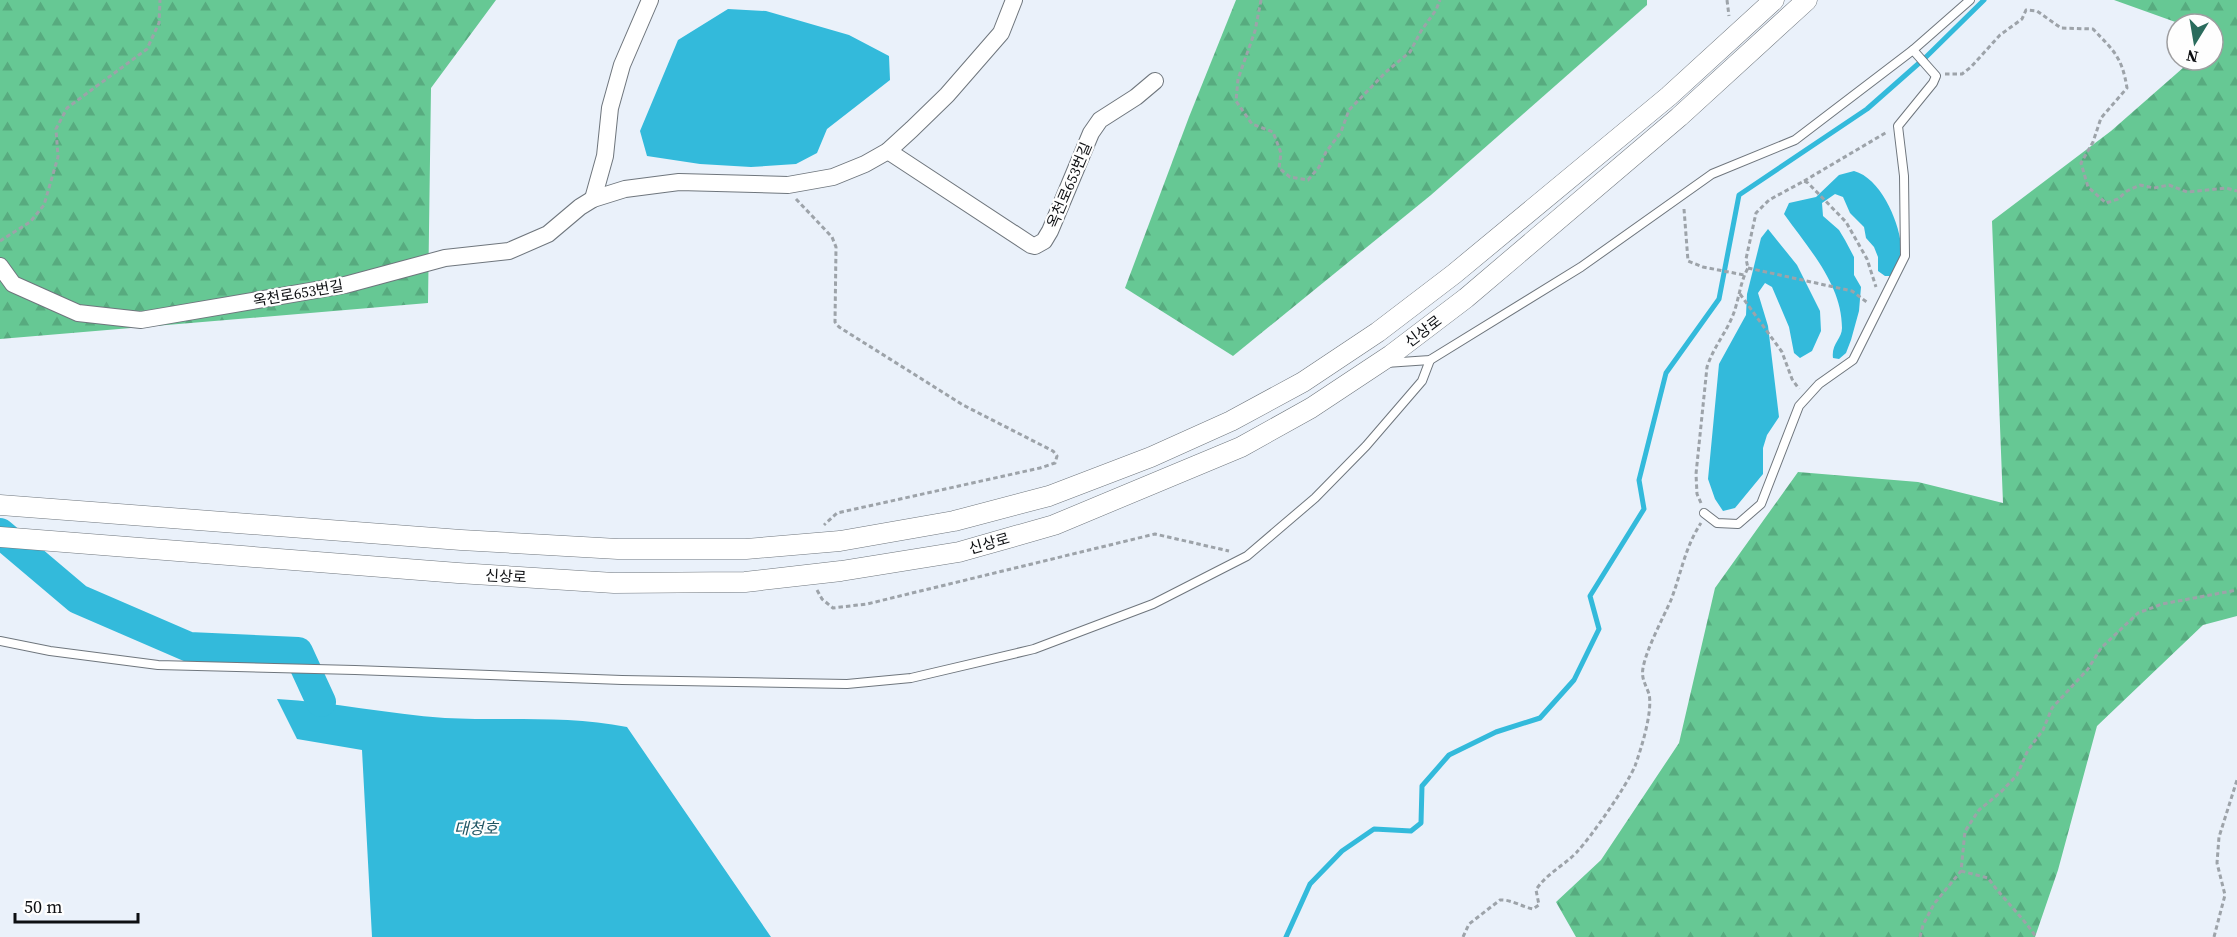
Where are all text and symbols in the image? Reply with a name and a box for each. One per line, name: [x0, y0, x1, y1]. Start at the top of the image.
north arrow: [2165, 12, 2225, 72]
text: N: [2184, 45, 2200, 69]
street label: 옥천로653번길: [1041, 139, 1097, 231]
street label: 옥천로653번길: [251, 275, 345, 311]
street label: 신상로: [1400, 310, 1446, 352]
street label: 신상로: [966, 527, 1012, 559]
street label: 신상로: [485, 564, 527, 588]
water label: 대청호: [454, 817, 499, 839]
scale bar: [15, 886, 138, 924]
text: 50 m: [24, 894, 62, 919]

